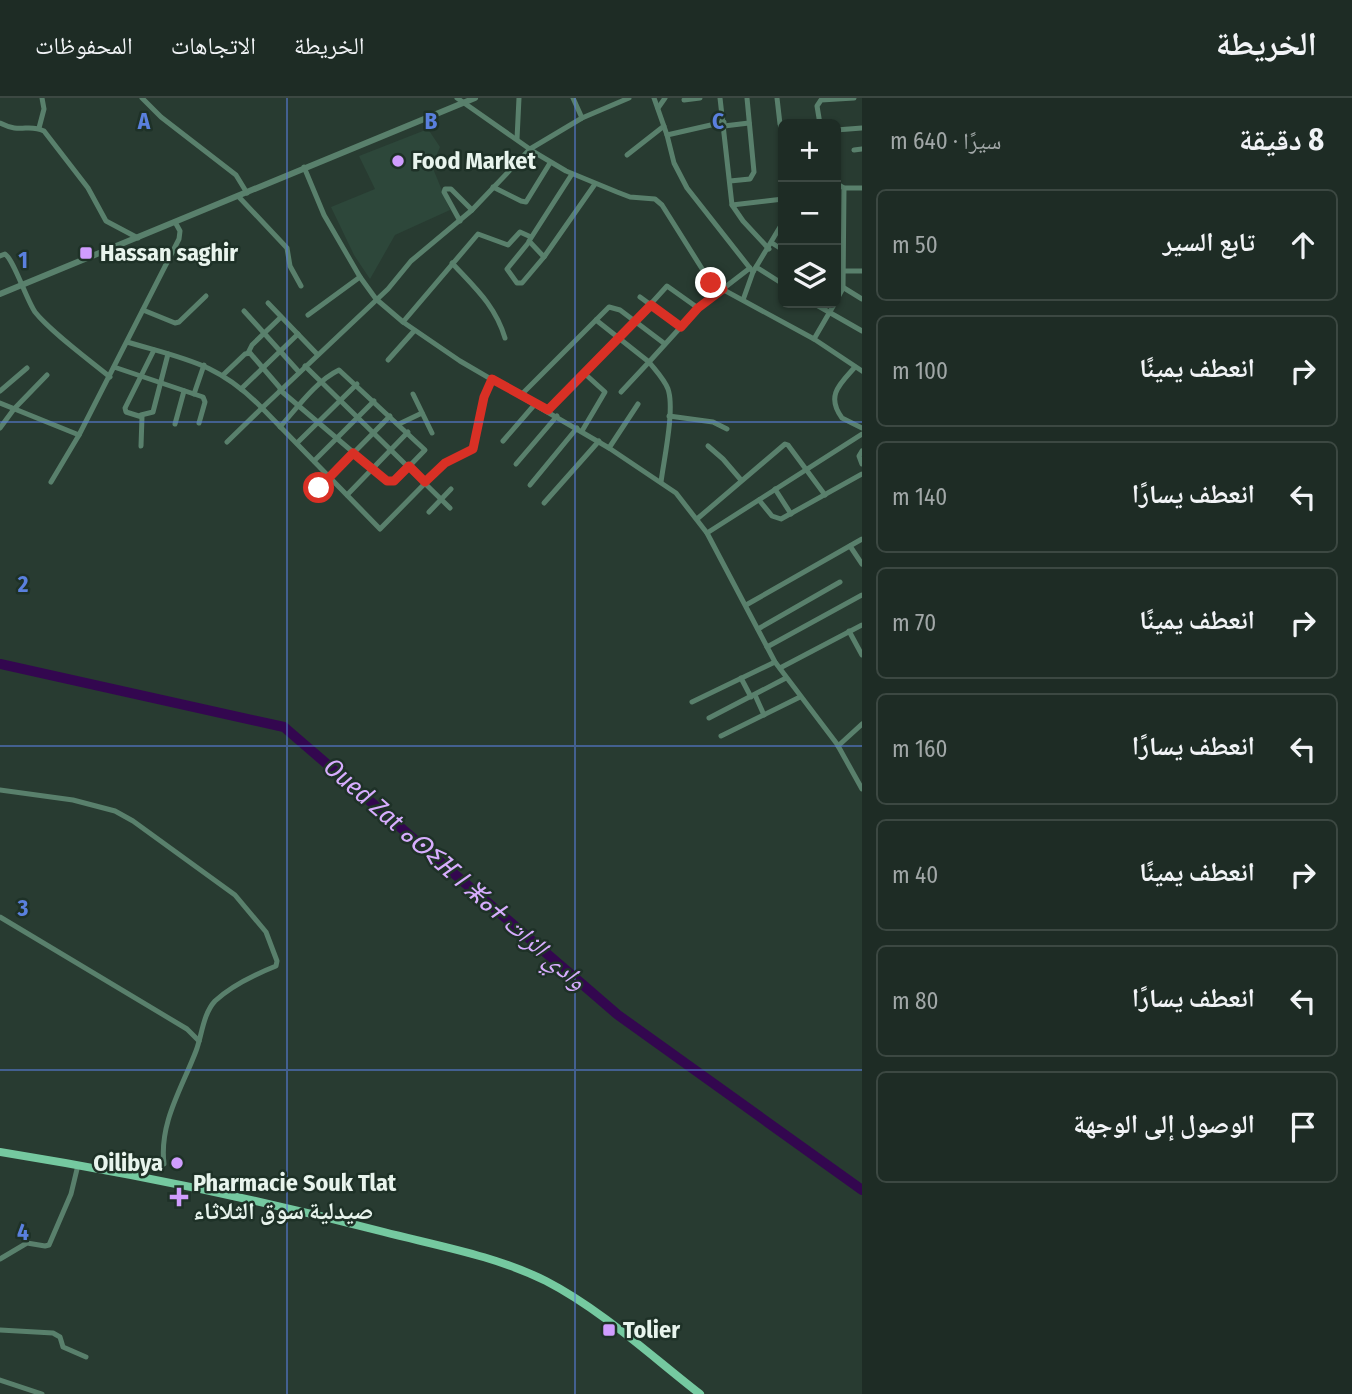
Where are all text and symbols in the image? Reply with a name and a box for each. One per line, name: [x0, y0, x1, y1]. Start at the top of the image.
text: الخريطة: [1216, 24, 1317, 64]
text: المحفوظات: [35, 32, 133, 60]
text: الاتجاهات: [171, 32, 256, 60]
text: الخريطة: [294, 32, 365, 60]
text: A: [137, 107, 151, 135]
text: B: [425, 107, 438, 135]
text: C: [712, 107, 724, 135]
map controls: [778, 119, 841, 308]
button: +: [778, 119, 841, 182]
text: 8 دقيقة: [1239, 122, 1324, 158]
text: سيرًا · 640 m: [890, 127, 1002, 155]
place label: Food Market: [412, 147, 537, 175]
marker: Food Market: [390, 153, 406, 169]
button: −: [778, 182, 841, 245]
icon: ahead: [1284, 226, 1322, 264]
text: تابع السير: [1163, 227, 1255, 258]
text: 50 m: [892, 231, 938, 259]
place label: Hassan saghir: [100, 239, 238, 267]
marker: Hassan saghir: [78, 245, 94, 261]
button: layers: [778, 245, 841, 308]
text: 1: [18, 246, 28, 274]
route end: [695, 267, 726, 298]
icon: right: [1284, 352, 1322, 390]
text: انعطف يمينًا: [1139, 353, 1255, 384]
text: 100 m: [892, 357, 948, 385]
route start: [303, 472, 334, 503]
icon: left: [1284, 478, 1322, 516]
text: انعطف يسارًا: [1132, 479, 1255, 510]
text: 140 m: [892, 483, 947, 511]
text: 2: [17, 570, 29, 598]
icon: right: [1284, 604, 1322, 642]
text: انعطف يمينًا: [1139, 605, 1255, 636]
text: 70 m: [892, 609, 936, 637]
icon: left: [1284, 730, 1322, 768]
text: انعطف يسارًا: [1132, 731, 1255, 762]
text: 160 m: [892, 735, 947, 763]
water label: Oued Zat ⴰⵙⵉⴼ ⵏ ⵥⴰⵜ وادي الزات: [314, 751, 593, 1000]
icon: right: [1284, 856, 1322, 894]
text: انعطف يمينًا: [1139, 857, 1255, 888]
text: 40 m: [892, 861, 938, 889]
text: 3: [17, 894, 29, 922]
icon: left: [1284, 982, 1322, 1020]
text: انعطف يسارًا: [1132, 983, 1255, 1014]
text: 80 m: [892, 987, 939, 1015]
icon: arrive: [1284, 1108, 1322, 1146]
text: الوصول إلى الوجهة: [1073, 1109, 1255, 1140]
place label: Oilibya: [93, 1149, 163, 1177]
marker: Oilibya: [169, 1155, 185, 1171]
place label: Pharmacie Souk Tlat صيدلية سوق الثلاثاء: [193, 1169, 397, 1225]
marker: Pharmacie Souk Tlat صيدلية سوق الثلاثاء: [171, 1189, 187, 1205]
text: 4: [17, 1218, 29, 1246]
place label: Tolier: [623, 1316, 680, 1344]
marker: Tolier: [601, 1322, 617, 1338]

